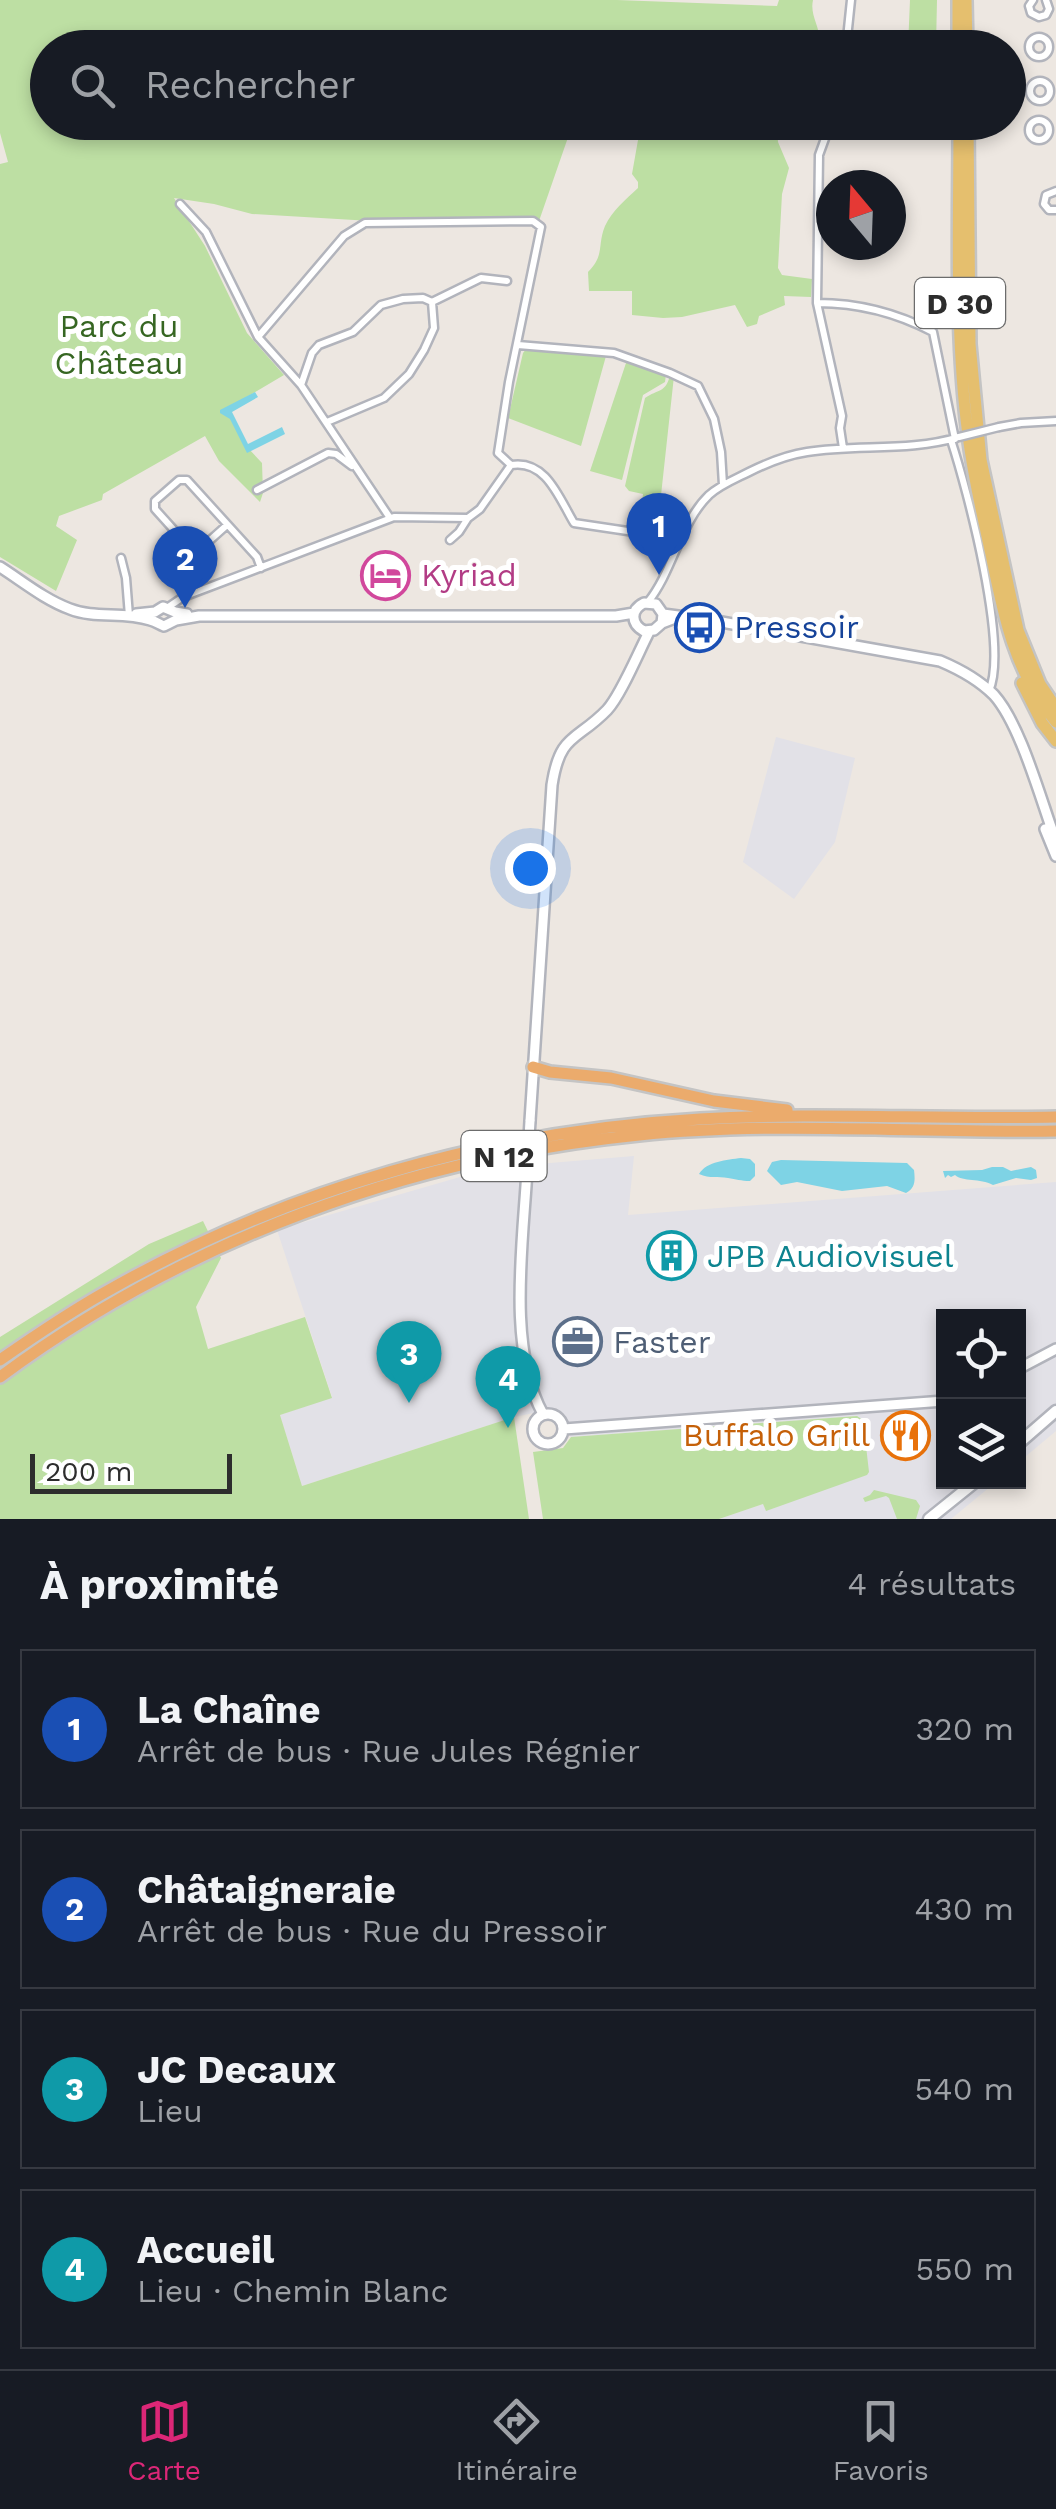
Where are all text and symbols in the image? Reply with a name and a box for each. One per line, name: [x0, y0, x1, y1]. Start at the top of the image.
search box: [30, 30, 1026, 140]
icon: search: [65, 58, 120, 113]
text: Rechercher: [145, 63, 355, 107]
north arrow: [816, 170, 906, 260]
road number: D 30: [915, 278, 1005, 328]
park label: Parc du Château: [55, 307, 183, 382]
pin: 1: [626, 492, 692, 575]
pin: 2: [152, 526, 218, 608]
hotel icon: Kyriad: [360, 549, 412, 601]
place label: Kyriad: [421, 556, 517, 594]
bus stop icon: Pressoir: [673, 601, 725, 653]
place label: Pressoir: [734, 608, 859, 646]
your location: [505, 843, 556, 894]
road number: N 12: [462, 1131, 546, 1181]
building icon: JPB Audiovisuel: [646, 1230, 698, 1282]
place label: JPB Audiovisuel: [707, 1237, 954, 1275]
map controls: [936, 1309, 1026, 1489]
button: locate: [936, 1309, 1026, 1399]
office icon: Faster: [552, 1316, 604, 1368]
pin: 3: [376, 1320, 442, 1403]
place label: Faster: [613, 1323, 711, 1361]
pin: 4: [476, 1346, 540, 1428]
button: layers: [936, 1399, 1026, 1489]
restaurant icon: Buffalo Grill: [879, 1409, 931, 1461]
place label: Buffalo Grill: [683, 1416, 870, 1454]
scale bar: [30, 1449, 232, 1494]
text: 200 m: [45, 1455, 132, 1488]
text: À proximité: [40, 1560, 279, 1609]
text: 4 résultats: [848, 1565, 1016, 1603]
text: La Chaîne: [137, 1688, 320, 1732]
text: 1: [68, 1710, 81, 1748]
text: 320 m: [915, 1710, 1014, 1748]
text: Arrêt de bus · Rue Jules Régnier: [137, 1732, 640, 1770]
text: Châtaigneraie: [137, 1868, 396, 1912]
text: 2: [65, 1890, 84, 1928]
text: 430 m: [914, 1890, 1014, 1928]
text: Arrêt de bus · Rue du Pressoir: [137, 1912, 607, 1950]
text: JC Decaux: [137, 2048, 336, 2092]
text: 3: [65, 2070, 84, 2108]
text: 540 m: [915, 2070, 1014, 2108]
text: Lieu: [137, 2092, 203, 2130]
text: Accueil: [137, 2228, 274, 2272]
text: 4: [64, 2250, 85, 2288]
text: 550 m: [915, 2250, 1014, 2288]
text: Lieu · Chemin Blanc: [137, 2272, 448, 2310]
tab: Carte: [127, 2394, 201, 2487]
tab: Itinéraire: [456, 2394, 578, 2487]
tab: Favoris: [833, 2394, 929, 2487]

